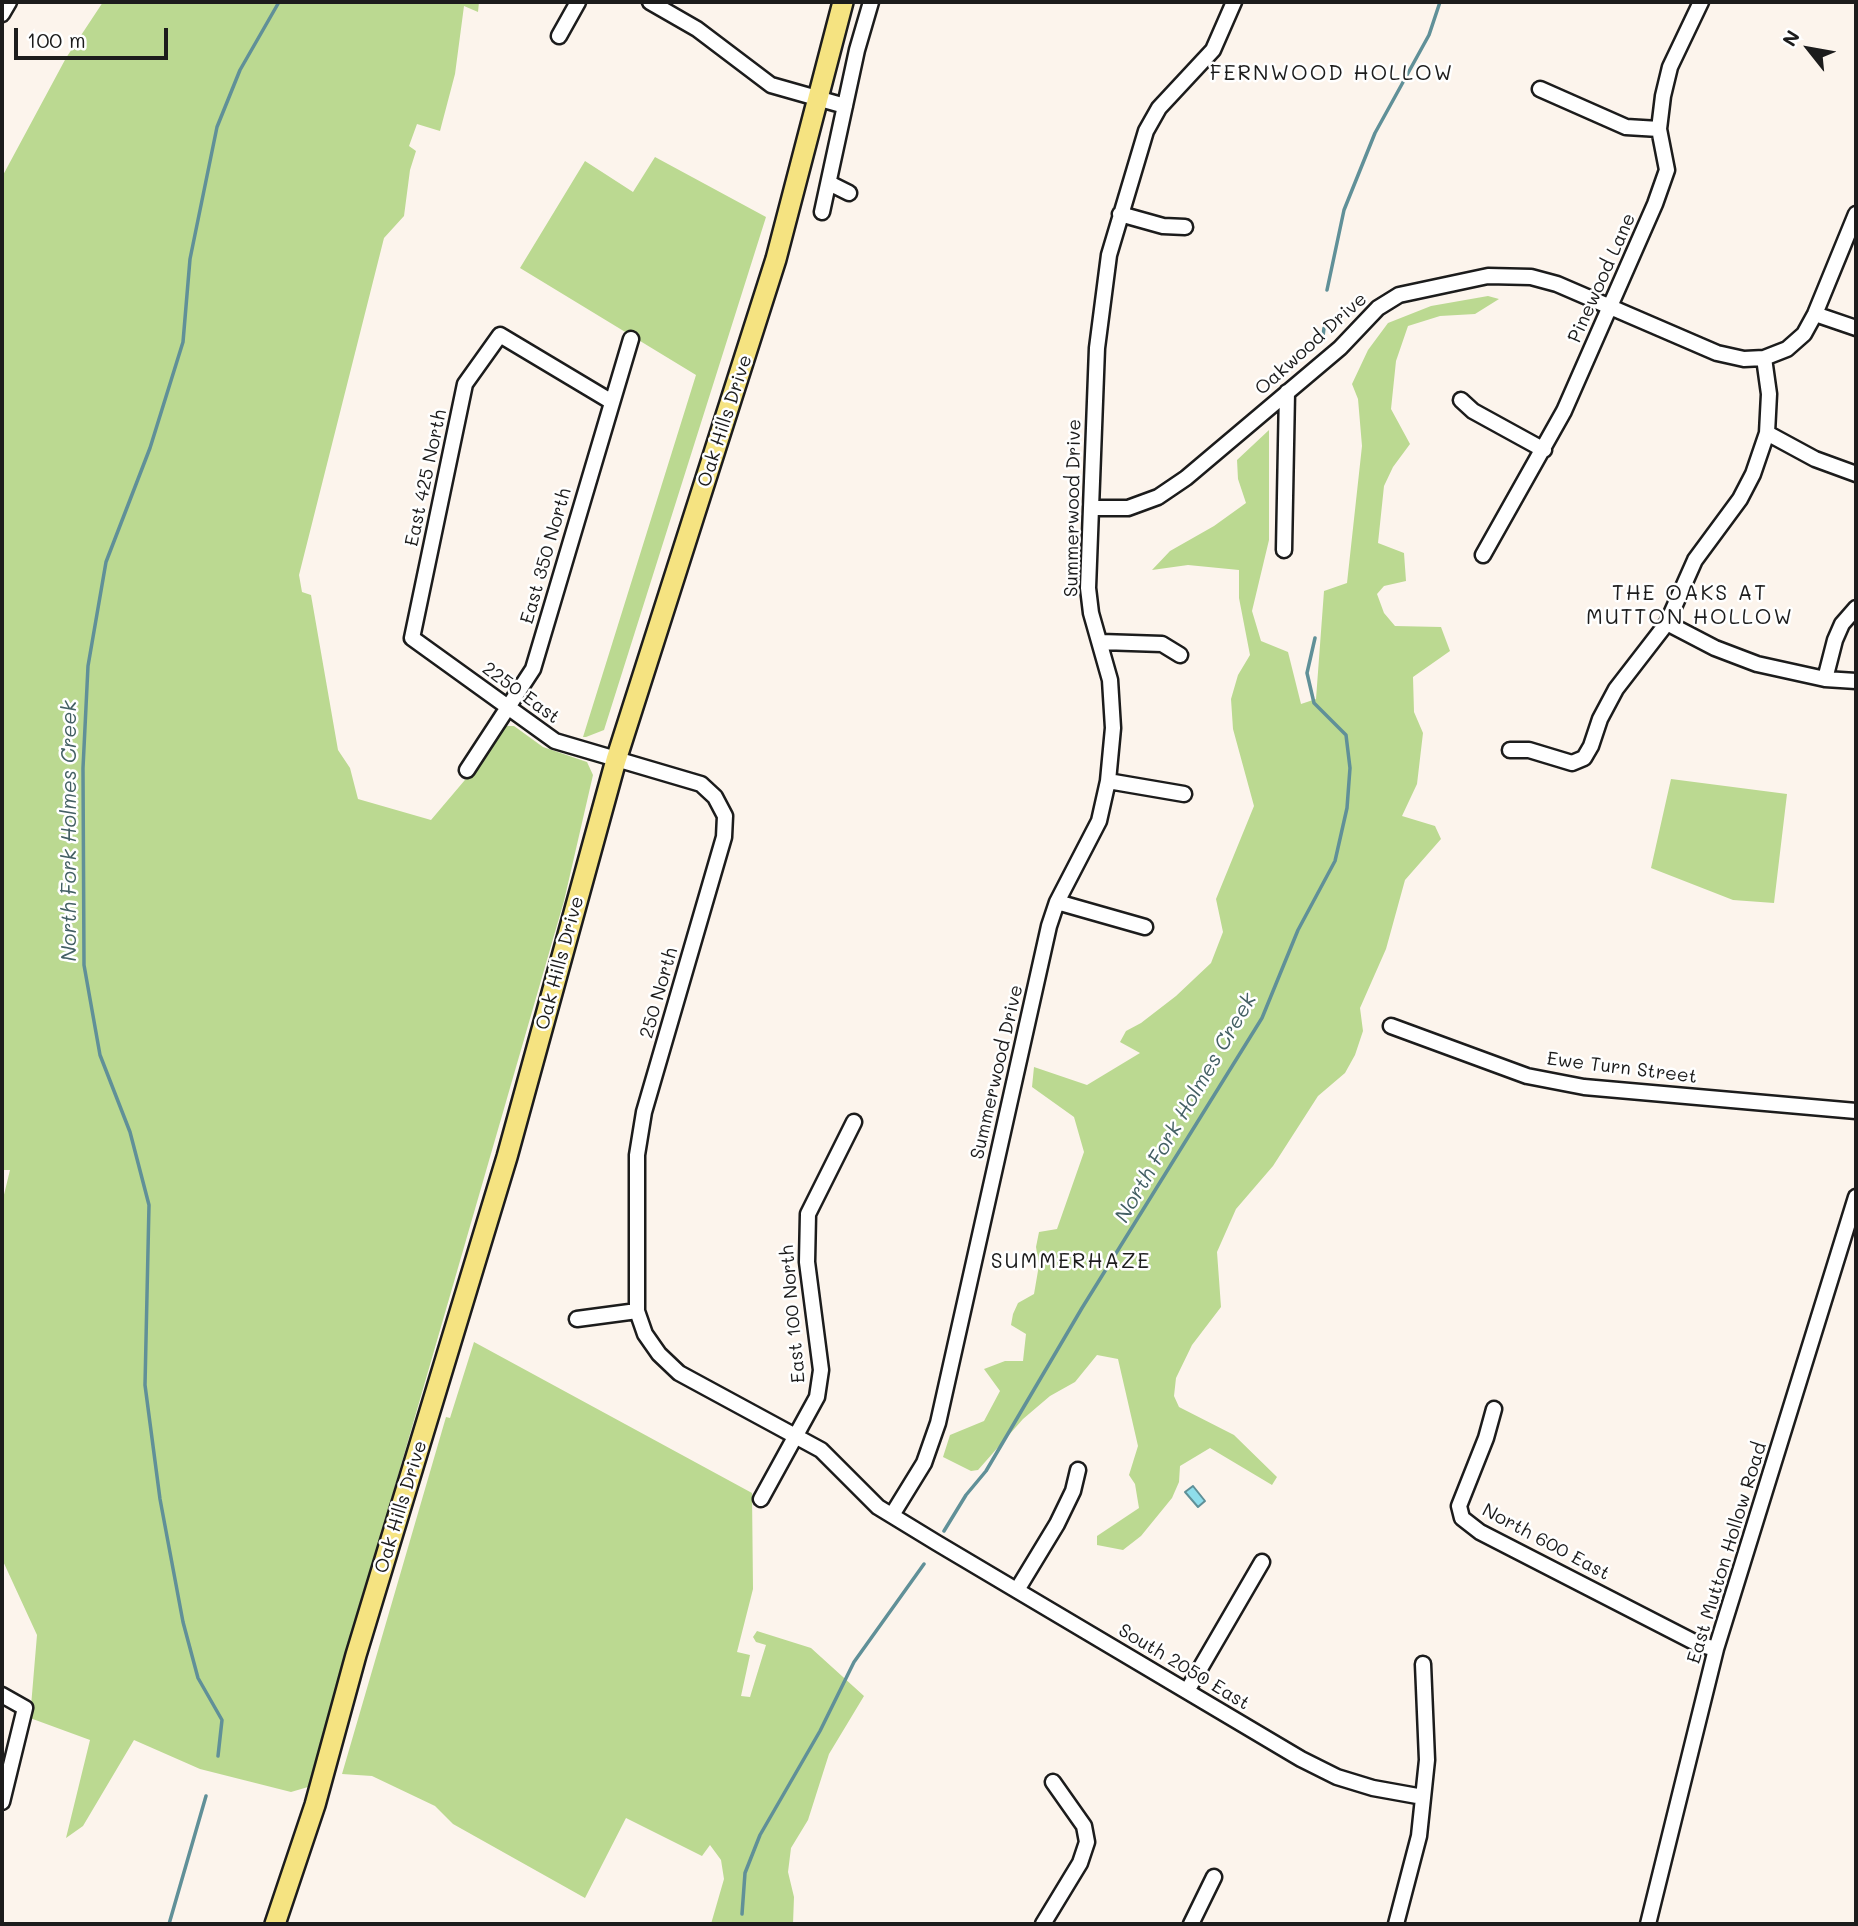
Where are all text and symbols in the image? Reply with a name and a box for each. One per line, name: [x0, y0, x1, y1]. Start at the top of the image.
scale bar: [18, 14, 172, 58]
north arrow: [1774, 14, 1844, 84]
text: N: [1776, 25, 1805, 51]
text: 100 m: [27, 26, 86, 53]
district label: FERNWOOD HOLLOW: [1212, 61, 1452, 87]
street label: Pinewood Lane: [1563, 210, 1641, 346]
street label: Oakwood Drive: [1250, 288, 1372, 400]
street label: Oak Hills Drive: [693, 352, 757, 490]
street label: East 425 North: [400, 408, 452, 548]
street label: Summerwood Drive: [1060, 419, 1086, 597]
street label: East 350 North: [516, 485, 576, 627]
district label: THE OAKS AT MUTTON HOLLOW: [1588, 581, 1792, 631]
street label: 2250 East: [478, 657, 564, 729]
water label: North Fork Holmes Creek: [57, 701, 83, 961]
street label: Oak Hills Drive: [531, 894, 589, 1032]
street label: 250 North: [635, 945, 683, 1041]
street label: Summerwood Drive: [966, 983, 1028, 1161]
water label: North Fork Holmes Creek: [1110, 989, 1262, 1227]
street label: Ewe Turn Street: [1546, 1047, 1698, 1089]
street label: East 100 North: [776, 1244, 810, 1384]
district label: SUMMERHAZE: [992, 1249, 1150, 1275]
street label: Oak Hills Drive: [370, 1438, 432, 1576]
street label: East Mutton Hollow Road: [1682, 1440, 1772, 1666]
street label: North 600 East: [1478, 1499, 1614, 1585]
street label: South 2050 East: [1114, 1619, 1254, 1715]

